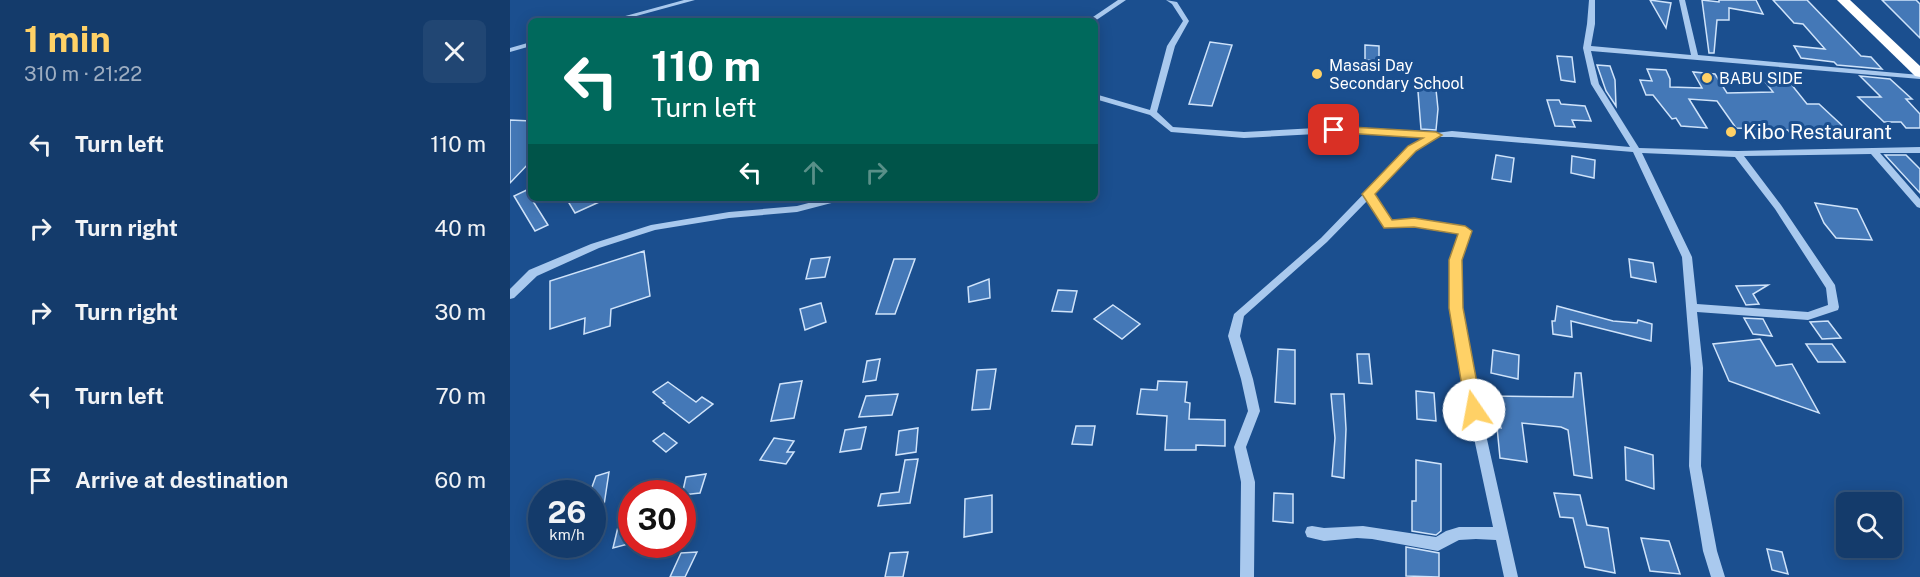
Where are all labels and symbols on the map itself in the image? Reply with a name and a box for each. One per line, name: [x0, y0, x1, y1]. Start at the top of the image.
place label: Masasi Day Secondary School: [1329, 56, 1465, 93]
marker: Masasi Day Secondary School: [1310, 67, 1324, 81]
place label: BABU SIDE: [1719, 69, 1803, 88]
marker: BABU SIDE: [1700, 71, 1714, 85]
pin: [1308, 104, 1359, 155]
place label: Kibo Restaurant: [1743, 120, 1892, 144]
marker: Kibo Restaurant: [1724, 125, 1738, 139]
position arrow: [1442, 378, 1506, 442]
speed limit sign: 30: [618, 480, 696, 558]

